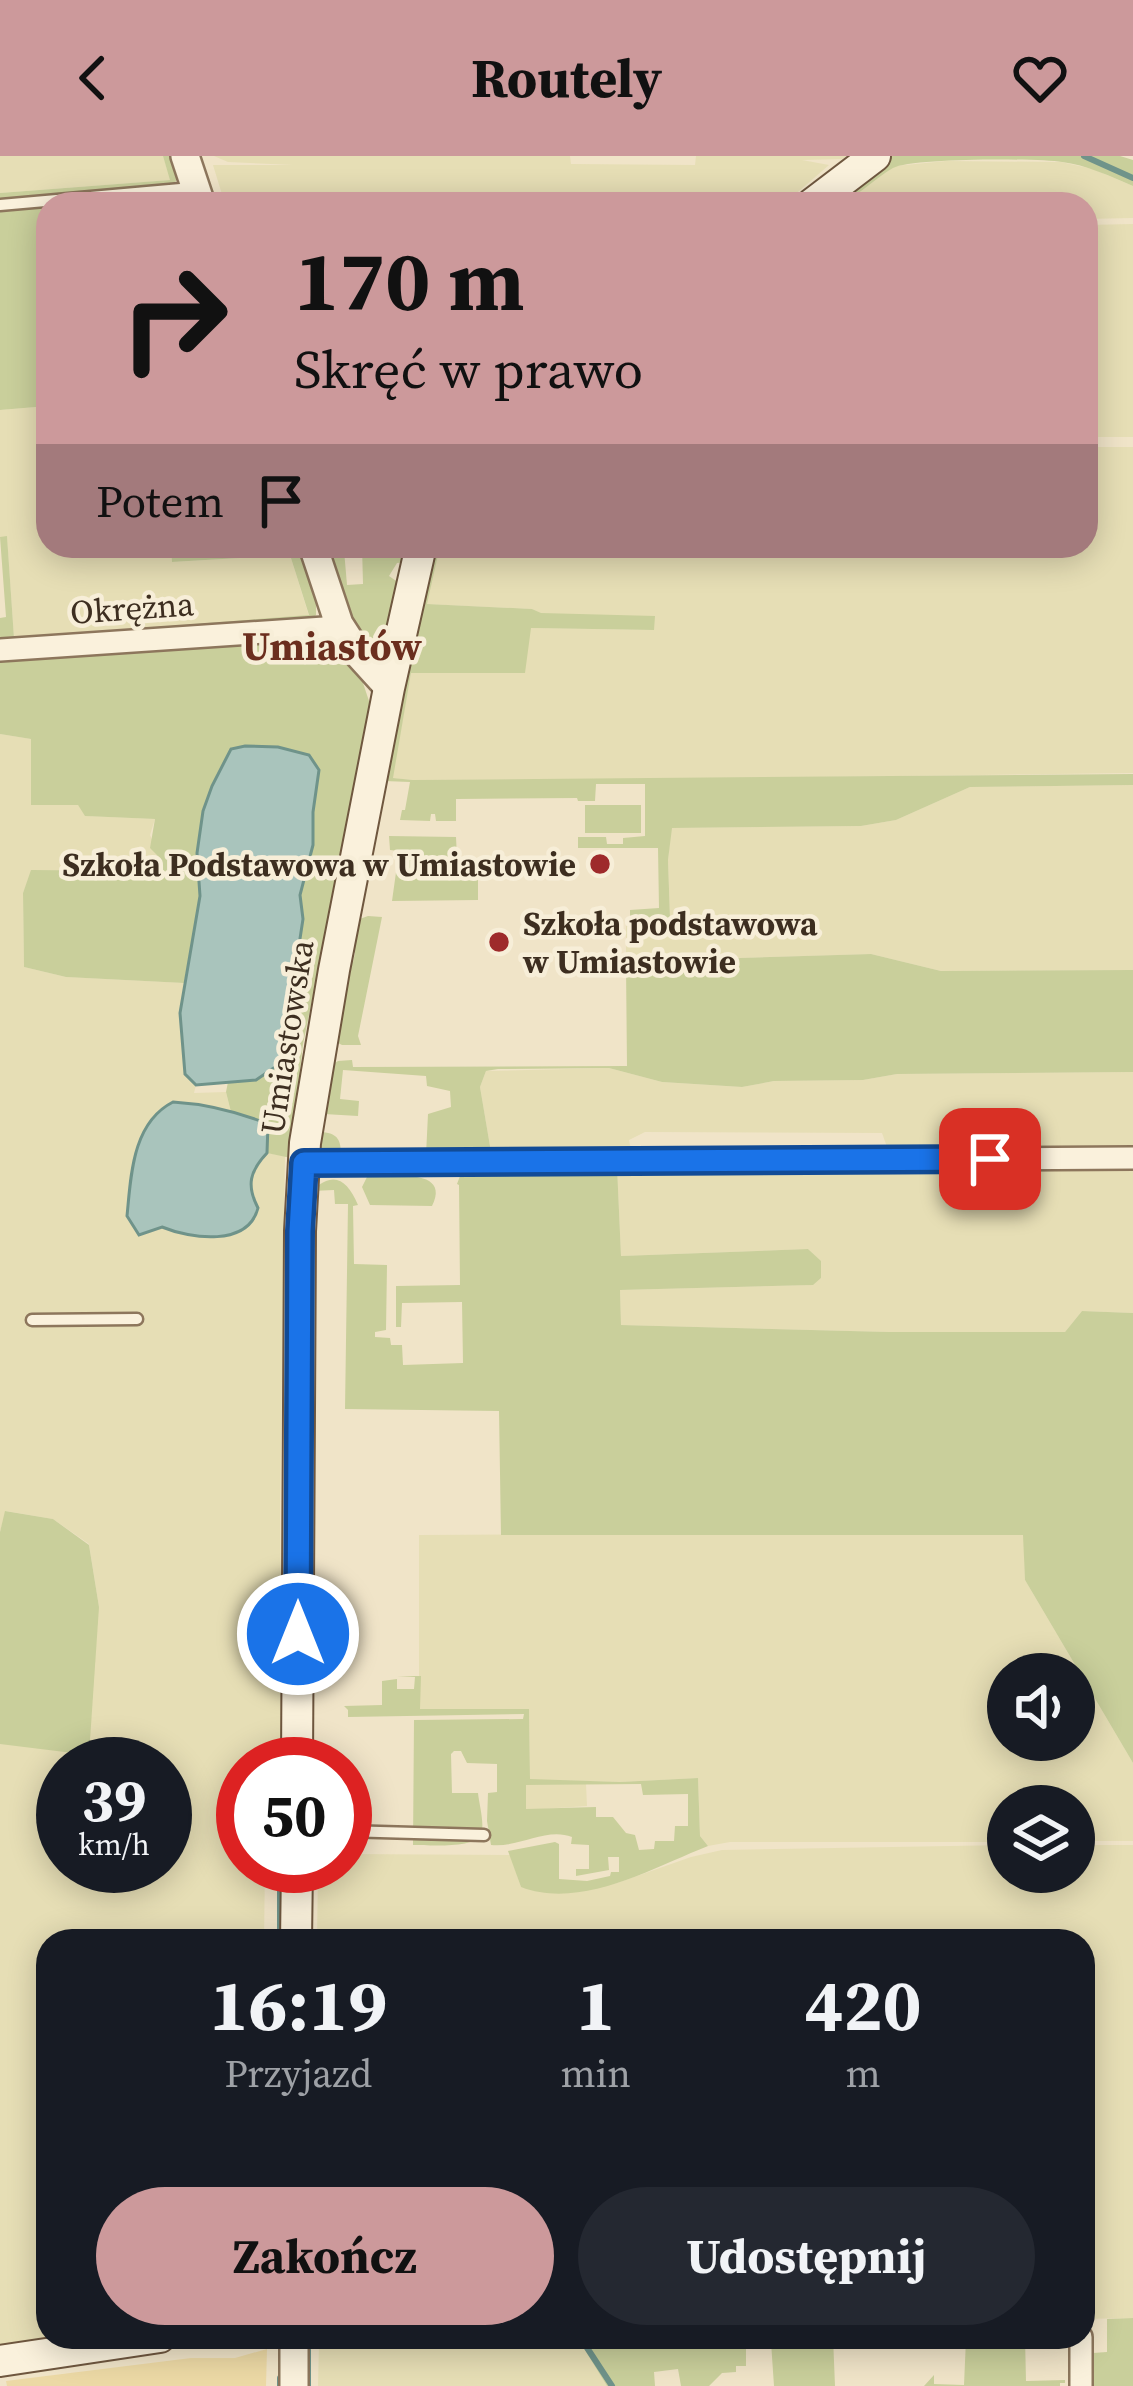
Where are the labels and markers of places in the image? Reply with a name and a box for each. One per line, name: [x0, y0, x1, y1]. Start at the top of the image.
place label: Szkoła Podstawowa w Umiastowie: [62, 842, 576, 887]
marker: Szkoła Podstawowa w Umiastowie: [587, 851, 613, 877]
place label: Szkoła podstawowa w Umiastowie: [522, 901, 818, 984]
marker: Szkoła podstawowa w Umiastowie: [486, 929, 512, 955]
pin: [939, 1108, 1041, 1210]

